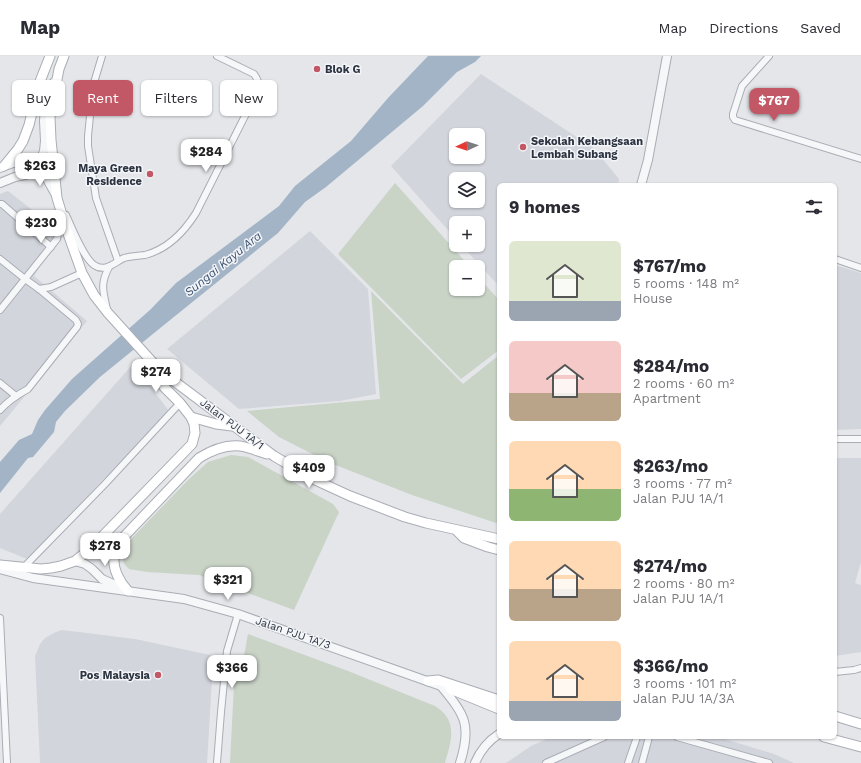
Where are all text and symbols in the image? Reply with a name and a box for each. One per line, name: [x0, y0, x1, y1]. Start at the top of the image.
text: Map: [20, 16, 60, 39]
text: Map: [659, 20, 687, 36]
text: Directions: [709, 20, 778, 36]
text: Saved: [800, 20, 841, 36]
place label: Blok G: [325, 63, 361, 76]
marker: Blok G: [312, 64, 322, 74]
chip: Buy: [12, 80, 65, 116]
chip: Rent: [73, 80, 133, 116]
chip: Filters: [141, 80, 212, 116]
chip: New: [220, 80, 277, 116]
pin: $767: [750, 88, 798, 122]
text: $767: [758, 93, 790, 108]
north arrow: [449, 128, 485, 164]
map controls: [449, 128, 485, 296]
place label: Sekolah Kebangsaan Lembah Subang: [531, 135, 643, 161]
pin: $284: [182, 139, 230, 173]
marker: Sekolah Kebangsaan Lembah Subang: [518, 142, 528, 152]
text: $284: [190, 144, 222, 159]
pin: $263: [16, 153, 64, 187]
text: $263: [24, 158, 56, 173]
place label: Maya Green Residence: [78, 162, 142, 188]
marker: Maya Green Residence: [145, 169, 155, 179]
button: layers: [449, 172, 485, 208]
icon: filters: [803, 196, 825, 218]
text: 9 homes: [509, 197, 580, 217]
pin: $230: [17, 210, 65, 244]
text: $230: [25, 215, 57, 230]
button: +: [449, 216, 485, 252]
water label: Sungai Kayu Ara: [182, 228, 265, 299]
text: $767/mo: [633, 256, 706, 276]
icon: home: [541, 257, 589, 305]
button: −: [449, 260, 485, 296]
text: 5 rooms · 148 m²: [633, 276, 739, 291]
text: House: [633, 291, 673, 306]
text: $284/mo: [633, 356, 709, 376]
icon: home: [541, 357, 589, 405]
pin: $274: [132, 359, 180, 393]
text: $274: [140, 364, 172, 379]
text: 2 rooms · 60 m²: [633, 376, 734, 391]
text: Apartment: [633, 391, 701, 406]
street label: Jalan PJU 1A/1: [197, 396, 267, 452]
pin: $409: [285, 455, 333, 489]
text: $263/mo: [633, 456, 708, 476]
icon: home: [541, 457, 589, 505]
text: $409: [292, 460, 326, 475]
text: 3 rooms · 77 m²: [633, 476, 732, 491]
text: Jalan PJU 1A/1: [633, 491, 724, 506]
pin: $278: [81, 533, 129, 567]
text: $278: [89, 538, 121, 553]
text: $274/mo: [633, 556, 707, 576]
icon: home: [541, 557, 589, 605]
pin: $321: [204, 567, 252, 601]
text: $321: [213, 572, 243, 587]
text: 2 rooms · 80 m²: [633, 576, 734, 591]
text: Jalan PJU 1A/1: [633, 591, 724, 606]
street label: Jalan PJU 1A/3: [254, 614, 332, 652]
pin: $366: [208, 655, 256, 689]
text: $366/mo: [633, 656, 708, 676]
icon: home: [541, 657, 589, 705]
text: $366: [216, 660, 248, 675]
place label: Pos Malaysia: [80, 669, 151, 682]
marker: Pos Malaysia: [153, 670, 163, 680]
text: 3 rooms · 101 m²: [633, 676, 736, 691]
text: Jalan PJU 1A/3A: [633, 691, 735, 706]

